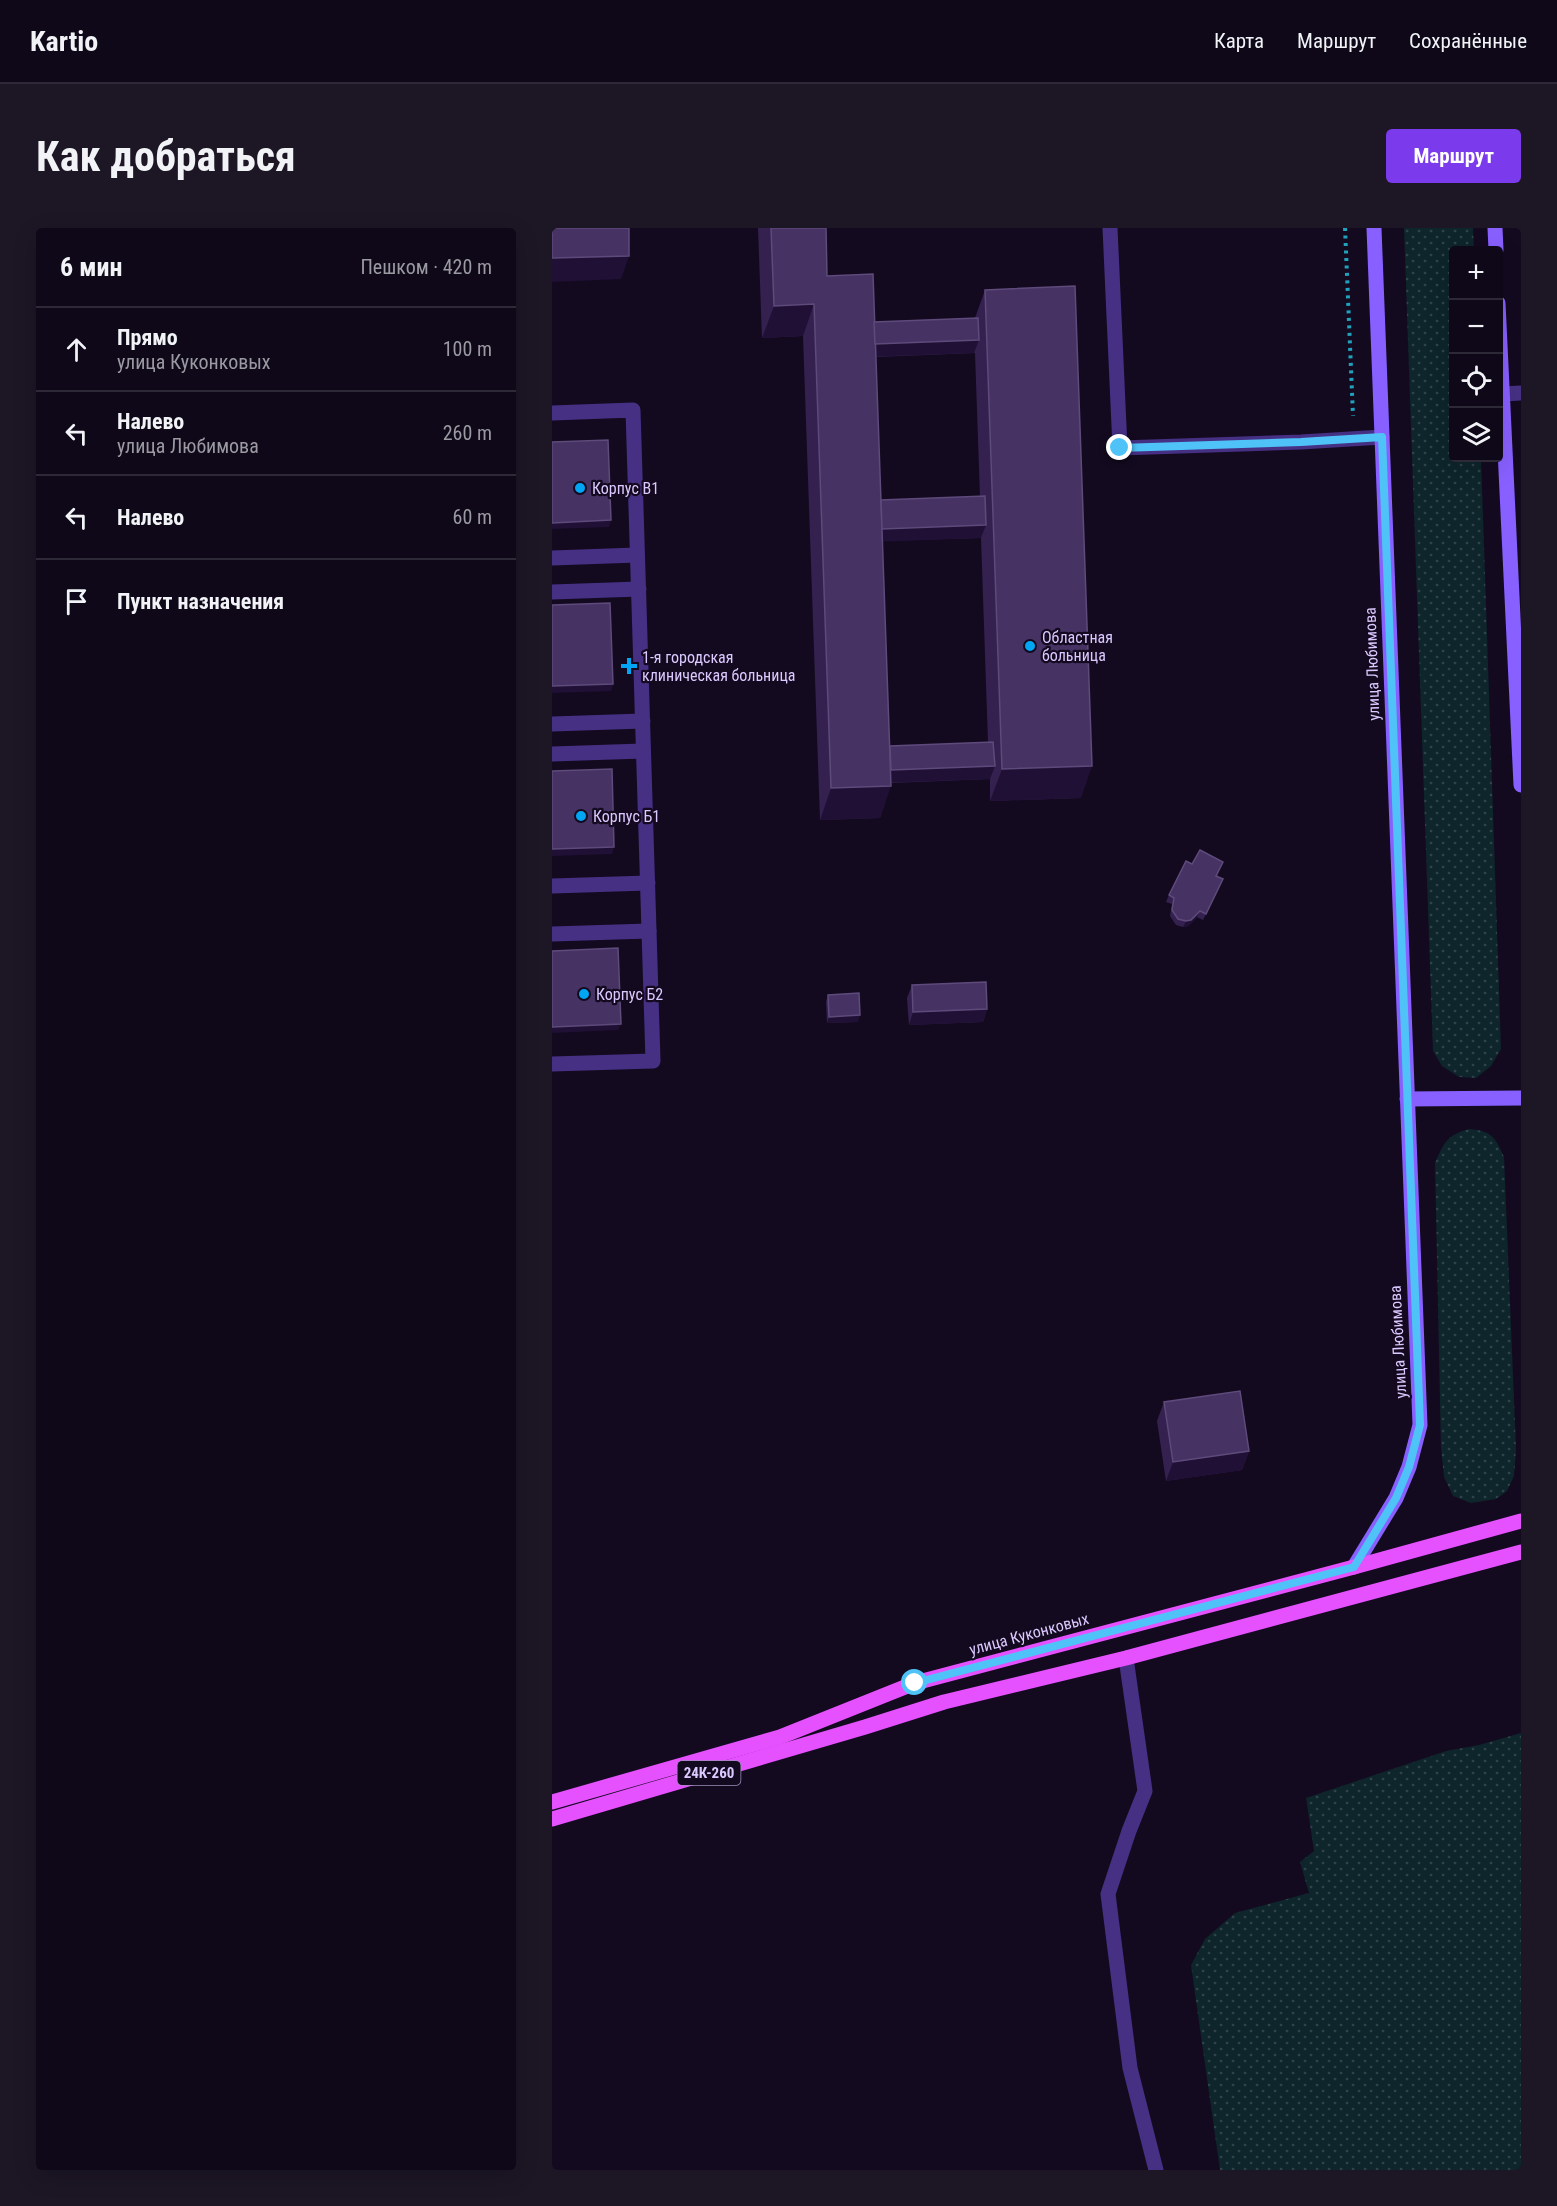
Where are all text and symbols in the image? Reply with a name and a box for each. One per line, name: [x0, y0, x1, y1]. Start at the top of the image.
text: Kartio: [30, 25, 98, 58]
text: Карта: [1214, 29, 1264, 53]
text: Маршрут: [1297, 29, 1376, 53]
text: Сохранённые: [1409, 29, 1527, 53]
button: Маршрут: [1386, 129, 1521, 183]
text: Как добраться: [36, 132, 296, 181]
map controls: [1449, 246, 1503, 462]
button: +: [1449, 246, 1503, 300]
text: 6 мин: [60, 252, 122, 282]
text: Пешком · 420 m: [360, 255, 492, 279]
button: −: [1449, 300, 1503, 354]
text: Прямо: [117, 325, 178, 350]
icon: ahead: [60, 333, 93, 366]
text: 100 m: [443, 337, 492, 361]
text: улица Куконковых: [117, 350, 271, 374]
button: locate: [1449, 354, 1503, 408]
button: layers: [1449, 408, 1503, 462]
text: Налево: [117, 409, 184, 434]
icon: left: [60, 417, 93, 450]
text: 260 m: [443, 421, 492, 445]
text: улица Любимова: [117, 434, 259, 458]
route end: [1106, 434, 1132, 460]
place label: Корпус В1: [592, 479, 659, 498]
marker: Корпус В1: [573, 481, 587, 495]
icon: left: [60, 501, 93, 534]
text: Налево: [117, 505, 184, 530]
text: 60 m: [453, 505, 492, 529]
icon: arrive: [60, 585, 93, 618]
text: Пункт назначения: [117, 589, 284, 614]
street label: улица Любимова: [1361, 607, 1383, 721]
place label: Областная больница: [1042, 628, 1113, 665]
marker: Областная больница: [1023, 639, 1037, 653]
place label: 1-я городская клиническая больница: [642, 648, 795, 685]
marker: 1-я городская клиническая больница: [620, 657, 638, 675]
place label: Корпус Б1: [593, 807, 660, 826]
marker: Корпус Б1: [574, 809, 588, 823]
place label: Корпус Б2: [596, 985, 663, 1004]
marker: Корпус Б2: [577, 987, 591, 1001]
street label: улица Любимова: [1386, 1285, 1410, 1399]
street label: улица Куконковых: [967, 1609, 1091, 1659]
route start: [901, 1669, 927, 1695]
road number: 24К-260: [678, 1761, 740, 1785]

